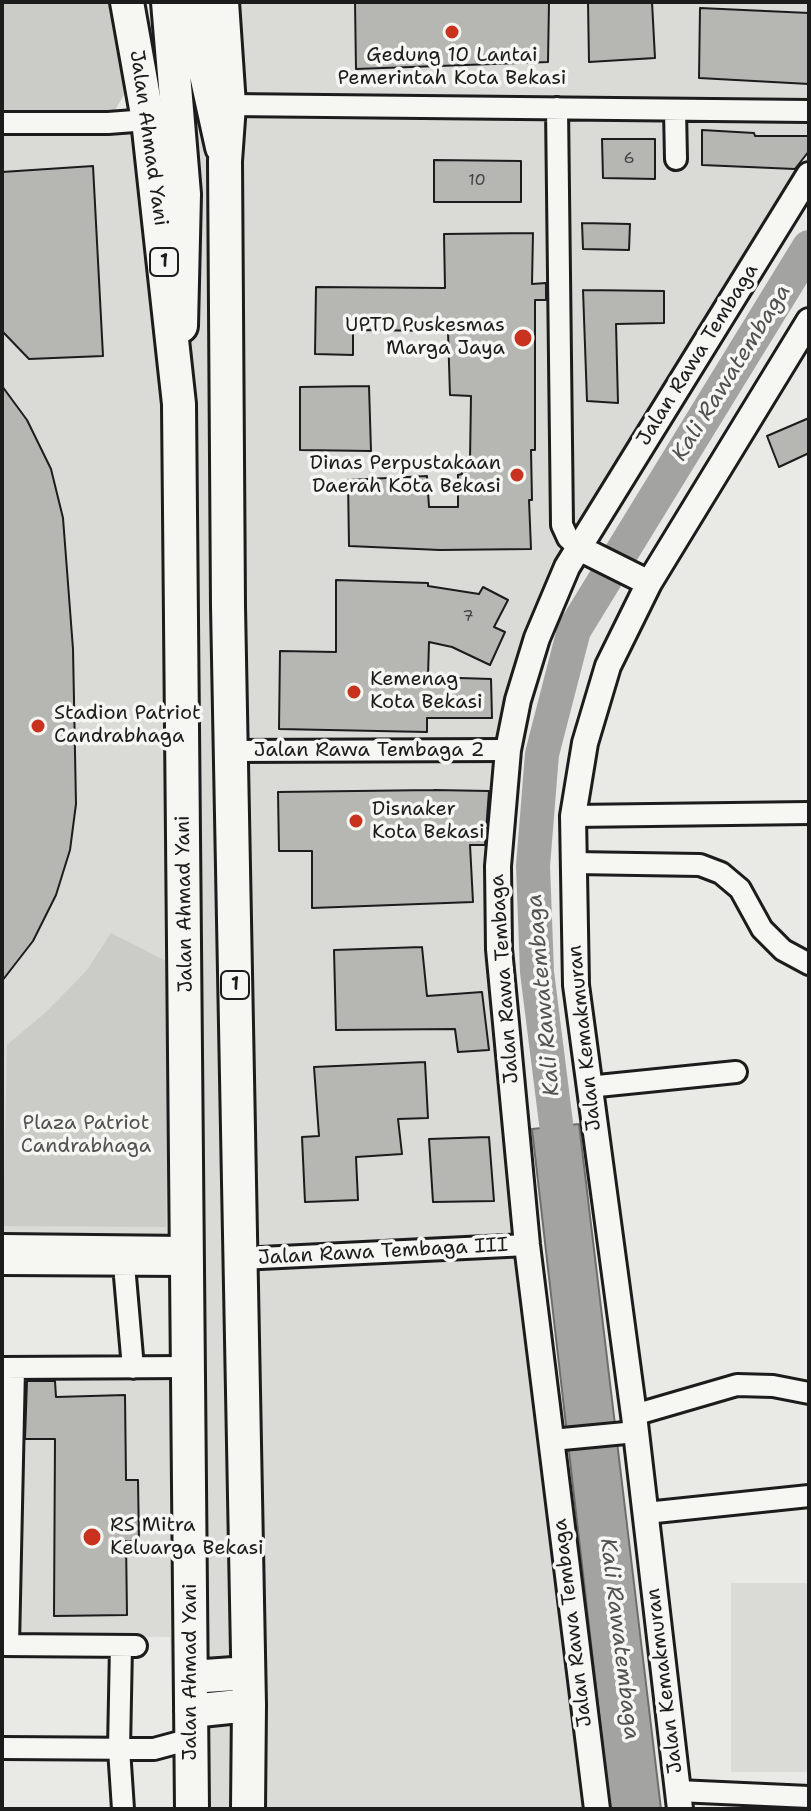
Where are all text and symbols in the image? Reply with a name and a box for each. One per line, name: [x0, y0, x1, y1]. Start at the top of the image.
marker: Gedung 10 Lantai Pemerintah Kota Bekasi: [443, 23, 461, 41]
place label: Gedung 10 Lantai Pemerintah Kota Bekasi: [338, 44, 566, 91]
street label: Jalan Ahmad Yani: [124, 49, 172, 227]
house number: 6: [623, 149, 635, 169]
house number: 10: [468, 171, 486, 191]
road number: 1: [150, 248, 178, 276]
street label: Jalan Rawa Tembaga: [632, 260, 764, 450]
water label: Kali Rawatembaga: [667, 280, 797, 466]
place label: UPTD Puskesmas Marga Jaya: [345, 314, 505, 361]
marker: UPTD Puskesmas Marga Jaya: [512, 327, 534, 349]
place label: Dinas Perpustakaan Daerah Kota Bekasi: [310, 452, 501, 499]
marker: Dinas Perpustakaan Daerah Kota Bekasi: [508, 466, 526, 484]
house number: 7: [462, 607, 474, 627]
place label: Kemenag Kota Bekasi: [370, 668, 483, 715]
marker: Kemenag Kota Bekasi: [345, 683, 363, 701]
place label: Stadion Patriot Candrabhaga: [54, 702, 201, 749]
marker: Stadion Patriot Candrabhaga: [29, 717, 47, 735]
street label: Jalan Rawa Tembaga 2: [254, 739, 484, 763]
place label: Disnaker Kota Bekasi: [372, 798, 485, 845]
marker: Disnaker Kota Bekasi: [347, 812, 365, 830]
street label: Jalan Ahmad Yani: [171, 815, 199, 993]
street label: Jalan Rawa Tembaga: [486, 873, 524, 1085]
water label: Kali Rawatembaga: [522, 893, 566, 1097]
street label: Jalan Kemakmuran: [563, 944, 607, 1132]
road number: 1: [221, 971, 249, 999]
park label: Plaza Patriot Candrabhaga: [21, 1112, 151, 1159]
street label: Jalan Rawa Tembaga III: [257, 1233, 509, 1271]
place label: RS Mitra Keluarga Bekasi: [110, 1514, 264, 1561]
street label: Jalan Rawa Tembaga: [548, 1517, 598, 1729]
marker: RS Mitra Keluarga Bekasi: [81, 1526, 103, 1548]
water label: Kali Rawatembaga: [594, 1537, 644, 1741]
street label: Jalan Ahmad Yani: [179, 1583, 203, 1761]
street label: Jalan Kemakmuran: [642, 1587, 688, 1775]

